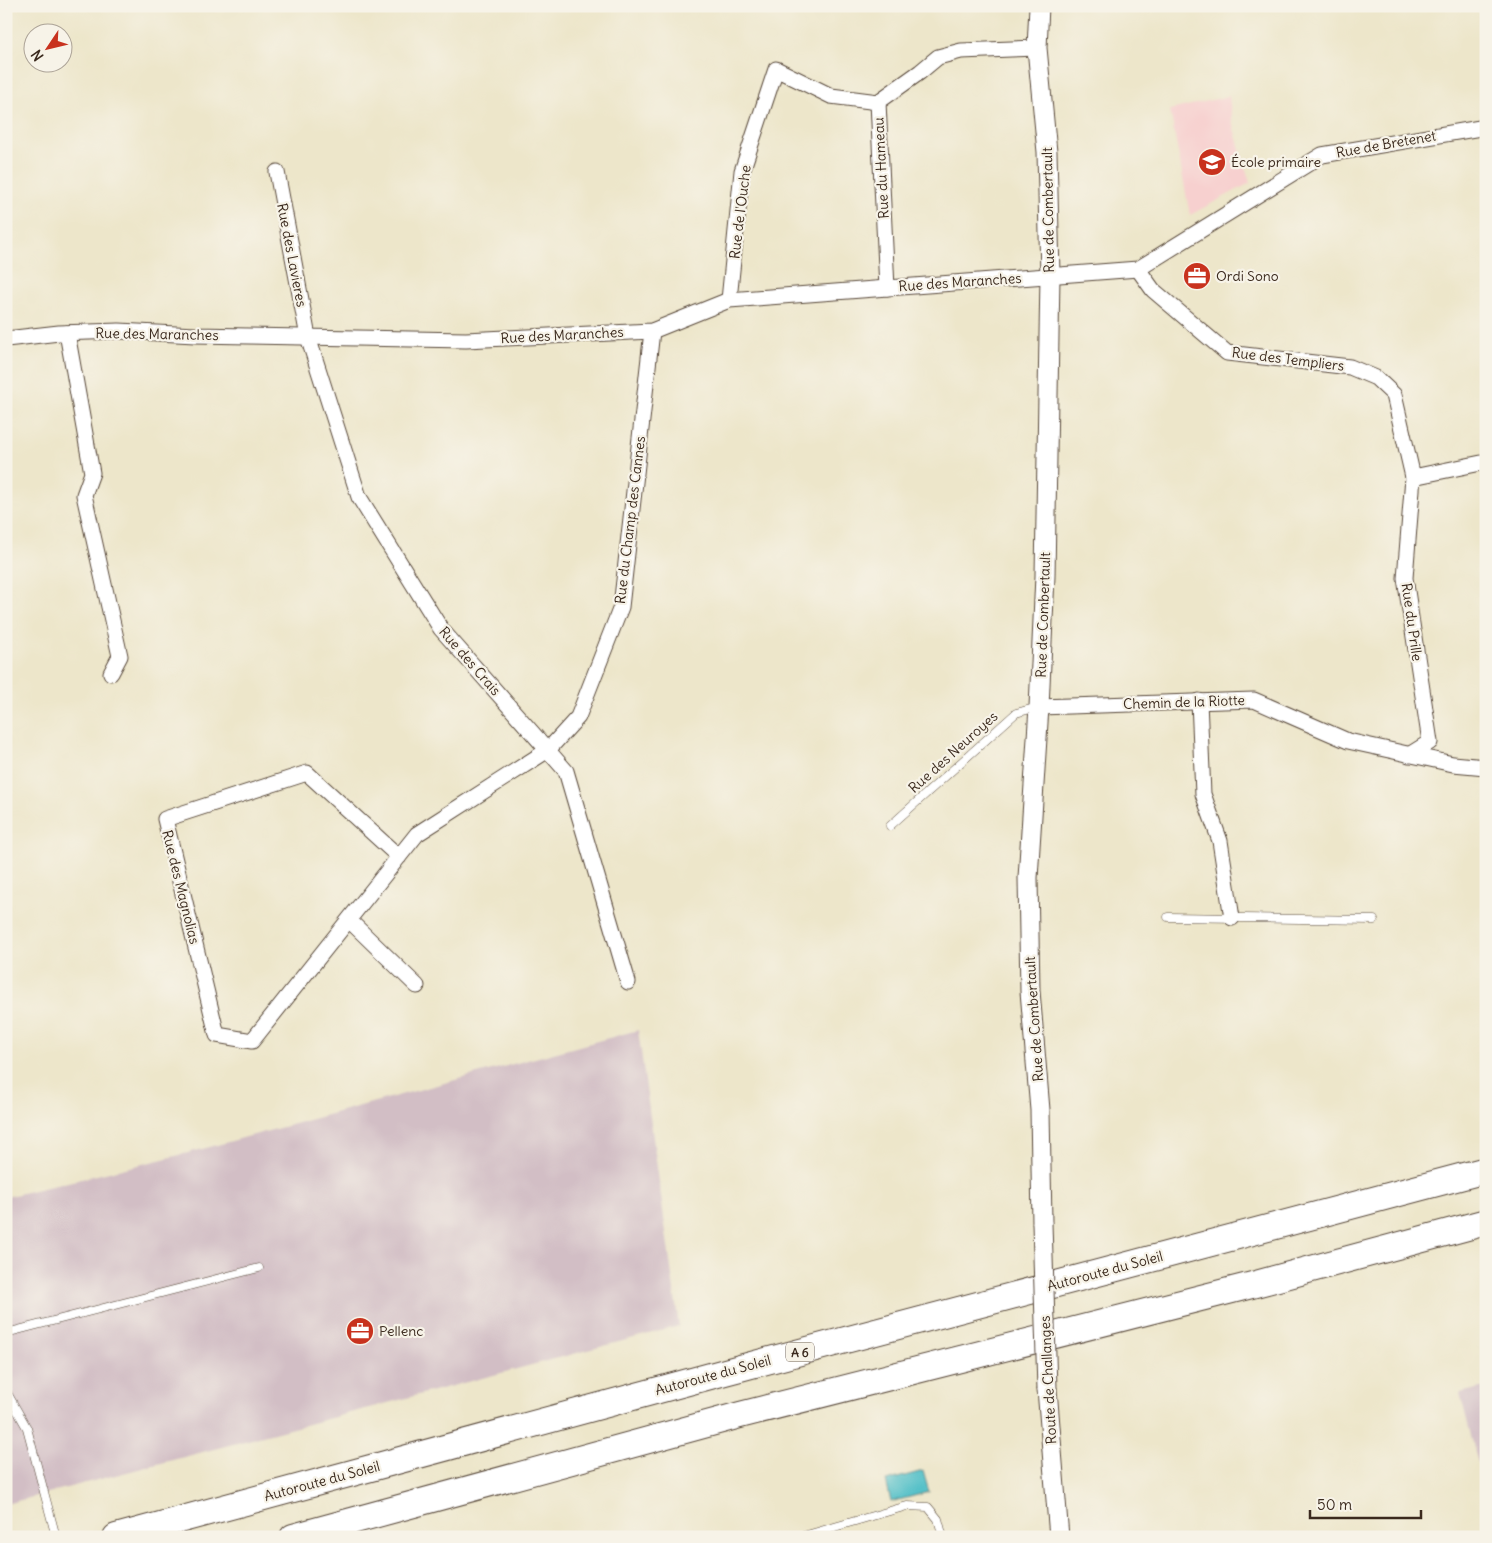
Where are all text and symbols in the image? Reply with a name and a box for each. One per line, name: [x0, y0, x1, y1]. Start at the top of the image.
north arrow: [22, 22, 72, 72]
text: N: [27, 46, 48, 65]
street label: Rue du Hameau: [869, 117, 893, 219]
street label: Rue de Bretenet: [1335, 126, 1438, 162]
street label: Rue de Combertault: [1038, 147, 1058, 273]
school or university icon: École primaire: [1197, 147, 1227, 177]
place label: École primaire: [1231, 153, 1321, 171]
street label: Rue de l'Ouche: [725, 164, 755, 260]
street label: Rue des Lavieres: [273, 202, 311, 308]
office icon: Ordi Sono: [1182, 261, 1212, 291]
place label: Ordi Sono: [1216, 267, 1279, 285]
street label: Rue des Maranches: [898, 269, 1022, 295]
street label: Rue des Maranches: [500, 323, 624, 347]
street label: Rue des Maranches: [95, 324, 219, 344]
street label: Rue des Templiers: [1231, 343, 1345, 375]
street label: Rue du Champ des Cannes: [611, 435, 649, 605]
street label: Rue de Combertault: [1032, 552, 1054, 678]
street label: Rue du Prille: [1398, 582, 1426, 662]
street label: Rue des Crais: [435, 623, 505, 699]
street label: Chemin de la Riotte: [1123, 691, 1245, 713]
street label: Rue des Neuroyes: [905, 707, 1001, 797]
street label: Rue des Magnolias: [158, 828, 204, 946]
street label: Rue de Combertault: [1021, 955, 1047, 1082]
street label: Autoroute du Soleil: [1045, 1247, 1165, 1295]
street label: Route de Challanges: [1036, 1315, 1060, 1445]
office icon: Pellenc: [345, 1316, 375, 1346]
place label: Pellenc: [379, 1322, 423, 1340]
road number: A 6: [786, 1342, 814, 1361]
street label: Autoroute du Soleil: [653, 1351, 773, 1399]
street label: Autoroute du Soleil: [262, 1457, 382, 1505]
scale bar: [1310, 1488, 1421, 1520]
text: 50 m: [1317, 1495, 1352, 1514]

